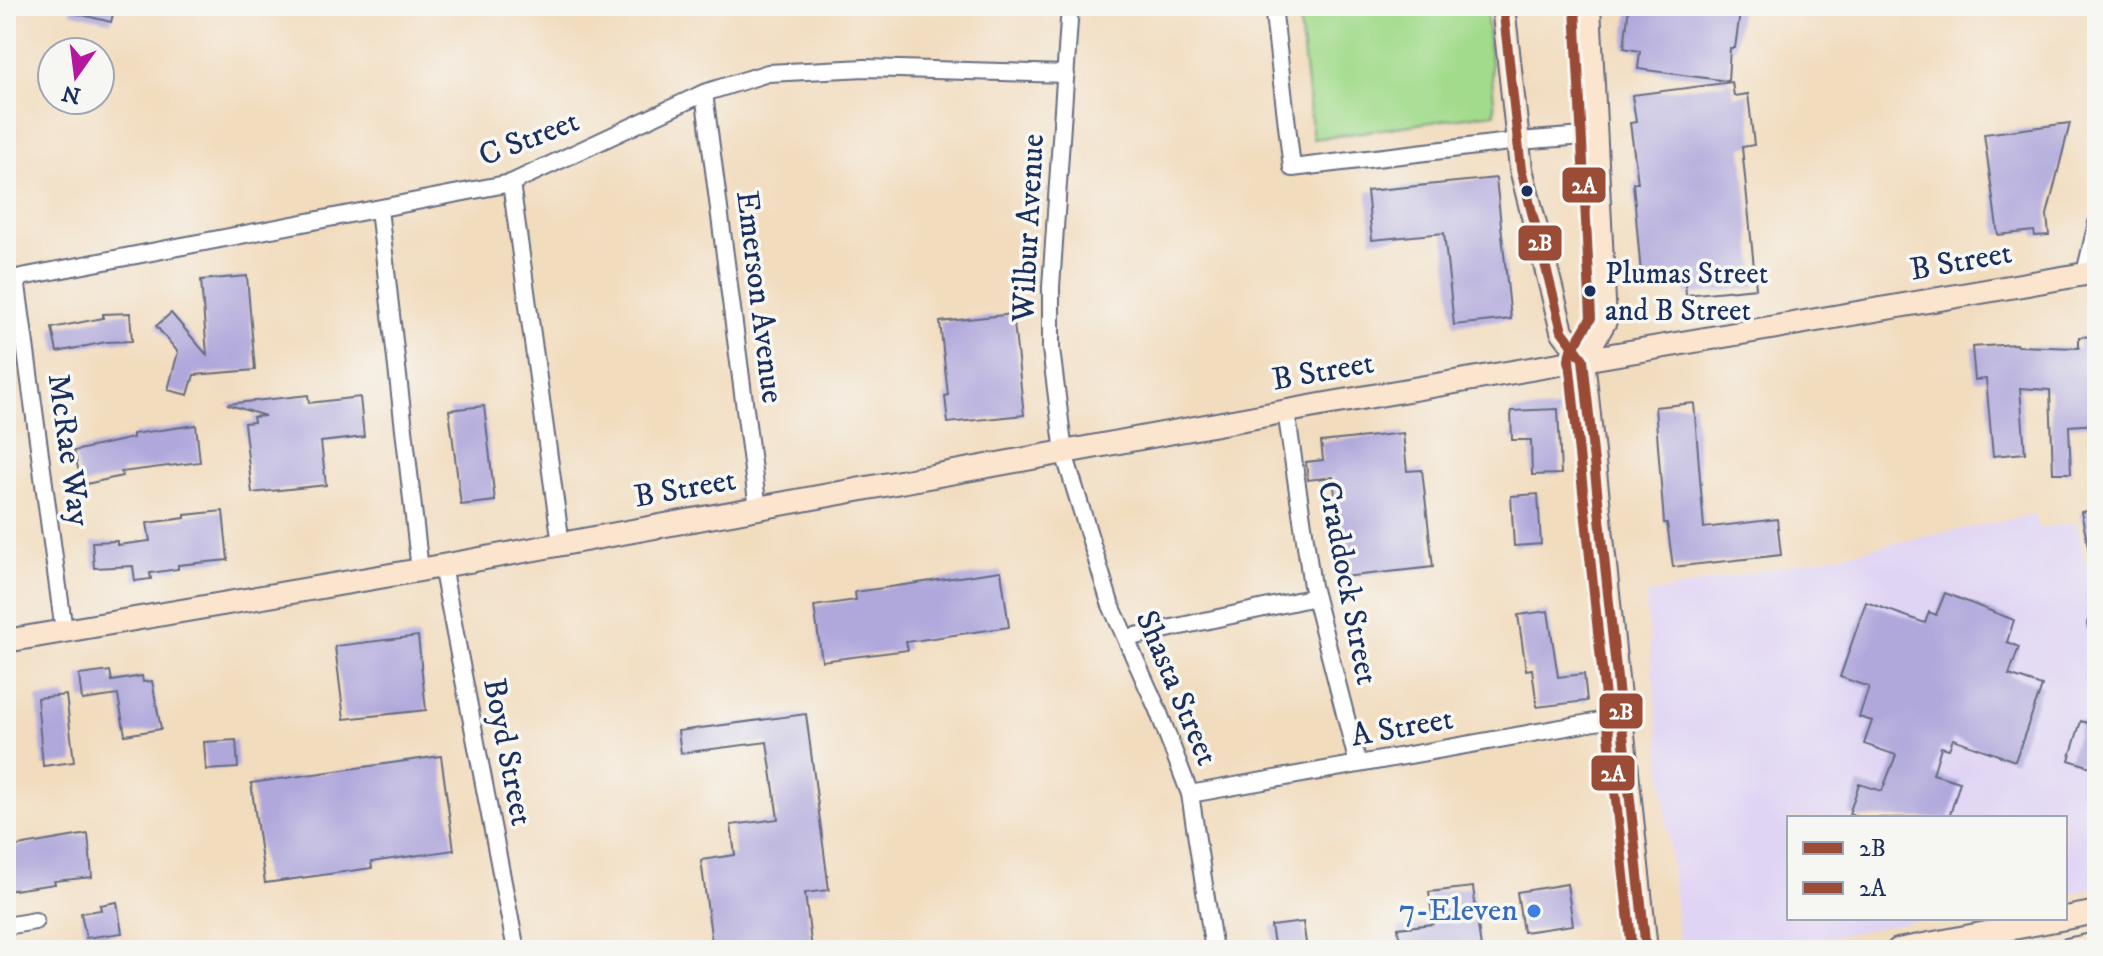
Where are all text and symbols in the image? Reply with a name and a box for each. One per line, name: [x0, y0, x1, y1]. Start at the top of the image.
north arrow: [36, 36, 116, 116]
text: N: [59, 79, 84, 109]
street label: C Street: [473, 102, 585, 176]
street label: Wilbur Avenue: [1004, 133, 1054, 324]
line badge: 2A: [1561, 166, 1607, 204]
text: 2A: [1572, 173, 1597, 200]
unlabelled marker: [1519, 183, 1535, 199]
street label: Emerson Avenue: [726, 188, 792, 406]
line badge: 2B: [1517, 224, 1563, 262]
text: 2B: [1528, 230, 1552, 257]
street label: B Street: [1907, 233, 2015, 291]
place label: Plumas Street and B Street: [1605, 256, 1768, 330]
marker: Plumas Street and B Street: [1582, 283, 1598, 299]
street label: B Street: [1269, 343, 1377, 401]
street label: McRae Way: [38, 371, 99, 530]
street label: B Street: [631, 460, 739, 518]
street label: Craddock Street: [1308, 478, 1386, 688]
street label: Shasta Street: [1126, 605, 1226, 771]
street label: Boyd Street: [473, 675, 541, 829]
line badge: 2B: [1598, 692, 1644, 730]
street label: A Street: [1348, 699, 1456, 757]
text: 2B: [1609, 699, 1633, 726]
line badge: 2A: [1590, 754, 1636, 792]
text: 2A: [1601, 761, 1626, 788]
legend: [1787, 816, 2067, 920]
text: 2B: [1859, 834, 1886, 864]
text: 2A: [1859, 874, 1887, 904]
place label: 7-Eleven: [1399, 891, 1518, 931]
marker: 7-Eleven: [1525, 902, 1543, 920]

